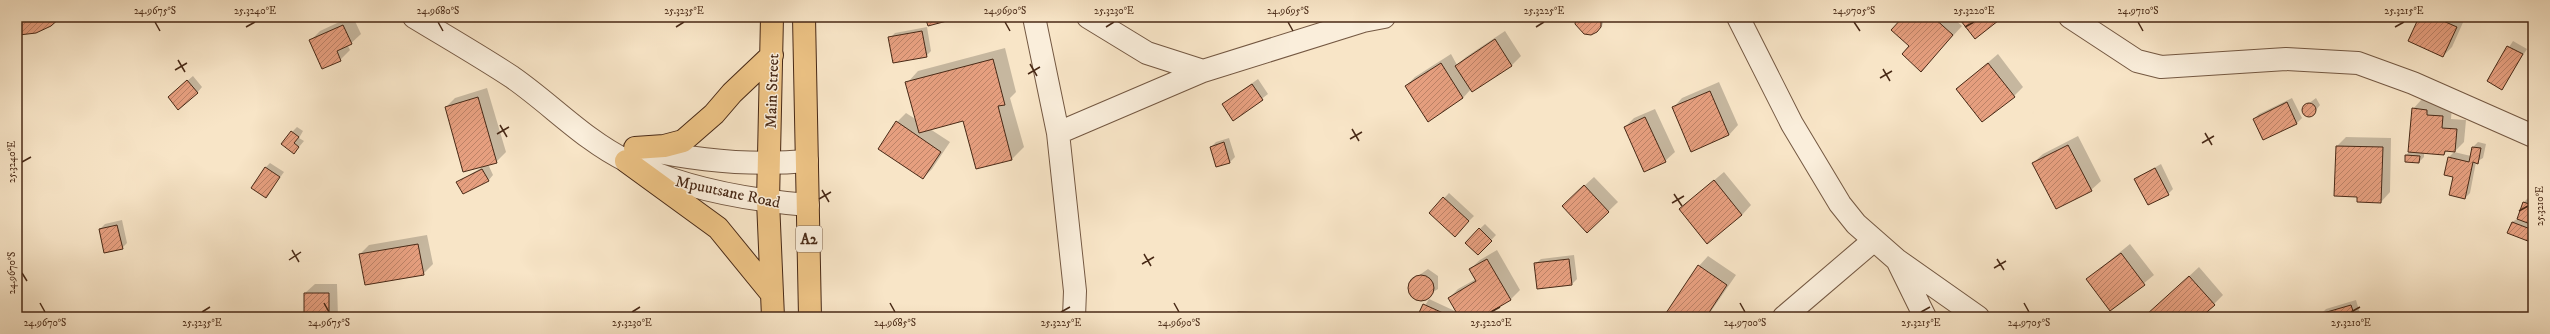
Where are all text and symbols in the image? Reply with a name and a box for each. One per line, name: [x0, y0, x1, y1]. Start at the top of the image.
text: 24.9675°S: [134, 5, 176, 17]
text: 25.3240°E: [234, 5, 276, 17]
text: 24.9680°S: [417, 5, 459, 17]
text: 25.3235°E: [664, 5, 704, 17]
text: 24.9690°S: [984, 5, 1026, 17]
text: 25.3230°E: [1094, 5, 1134, 17]
text: 24.9695°S: [1267, 5, 1309, 17]
text: 25.3225°E: [1524, 5, 1564, 17]
text: 24.9705°S: [1833, 5, 1875, 17]
text: 25.3220°E: [1953, 5, 1995, 17]
text: 24.9710°S: [2118, 5, 2159, 17]
text: 25.3215°E: [2384, 5, 2424, 17]
street label: Main Street: [761, 53, 783, 129]
text: 25.3240°E: [6, 141, 18, 183]
street label: Mpuutsane Road: [674, 171, 782, 213]
text: 25.3210°E: [2534, 186, 2546, 226]
road number: A2: [796, 226, 822, 252]
text: 24.9670°S: [6, 252, 18, 294]
text: 24.9670°S: [24, 317, 66, 329]
text: 25.3235°E: [182, 317, 222, 329]
text: 24.9675°S: [308, 317, 350, 329]
text: 25.3230°E: [612, 317, 652, 329]
text: 24.9685°S: [874, 317, 916, 329]
text: 25.3225°E: [1041, 317, 1081, 329]
text: 24.9690°S: [1158, 317, 1200, 329]
text: 25.3220°E: [1470, 317, 1512, 329]
text: 24.9700°S: [1724, 317, 1766, 329]
text: 25.3215°E: [1901, 317, 1941, 329]
text: 24.9705°S: [2008, 317, 2050, 329]
text: 25.3210°E: [2331, 317, 2371, 329]

